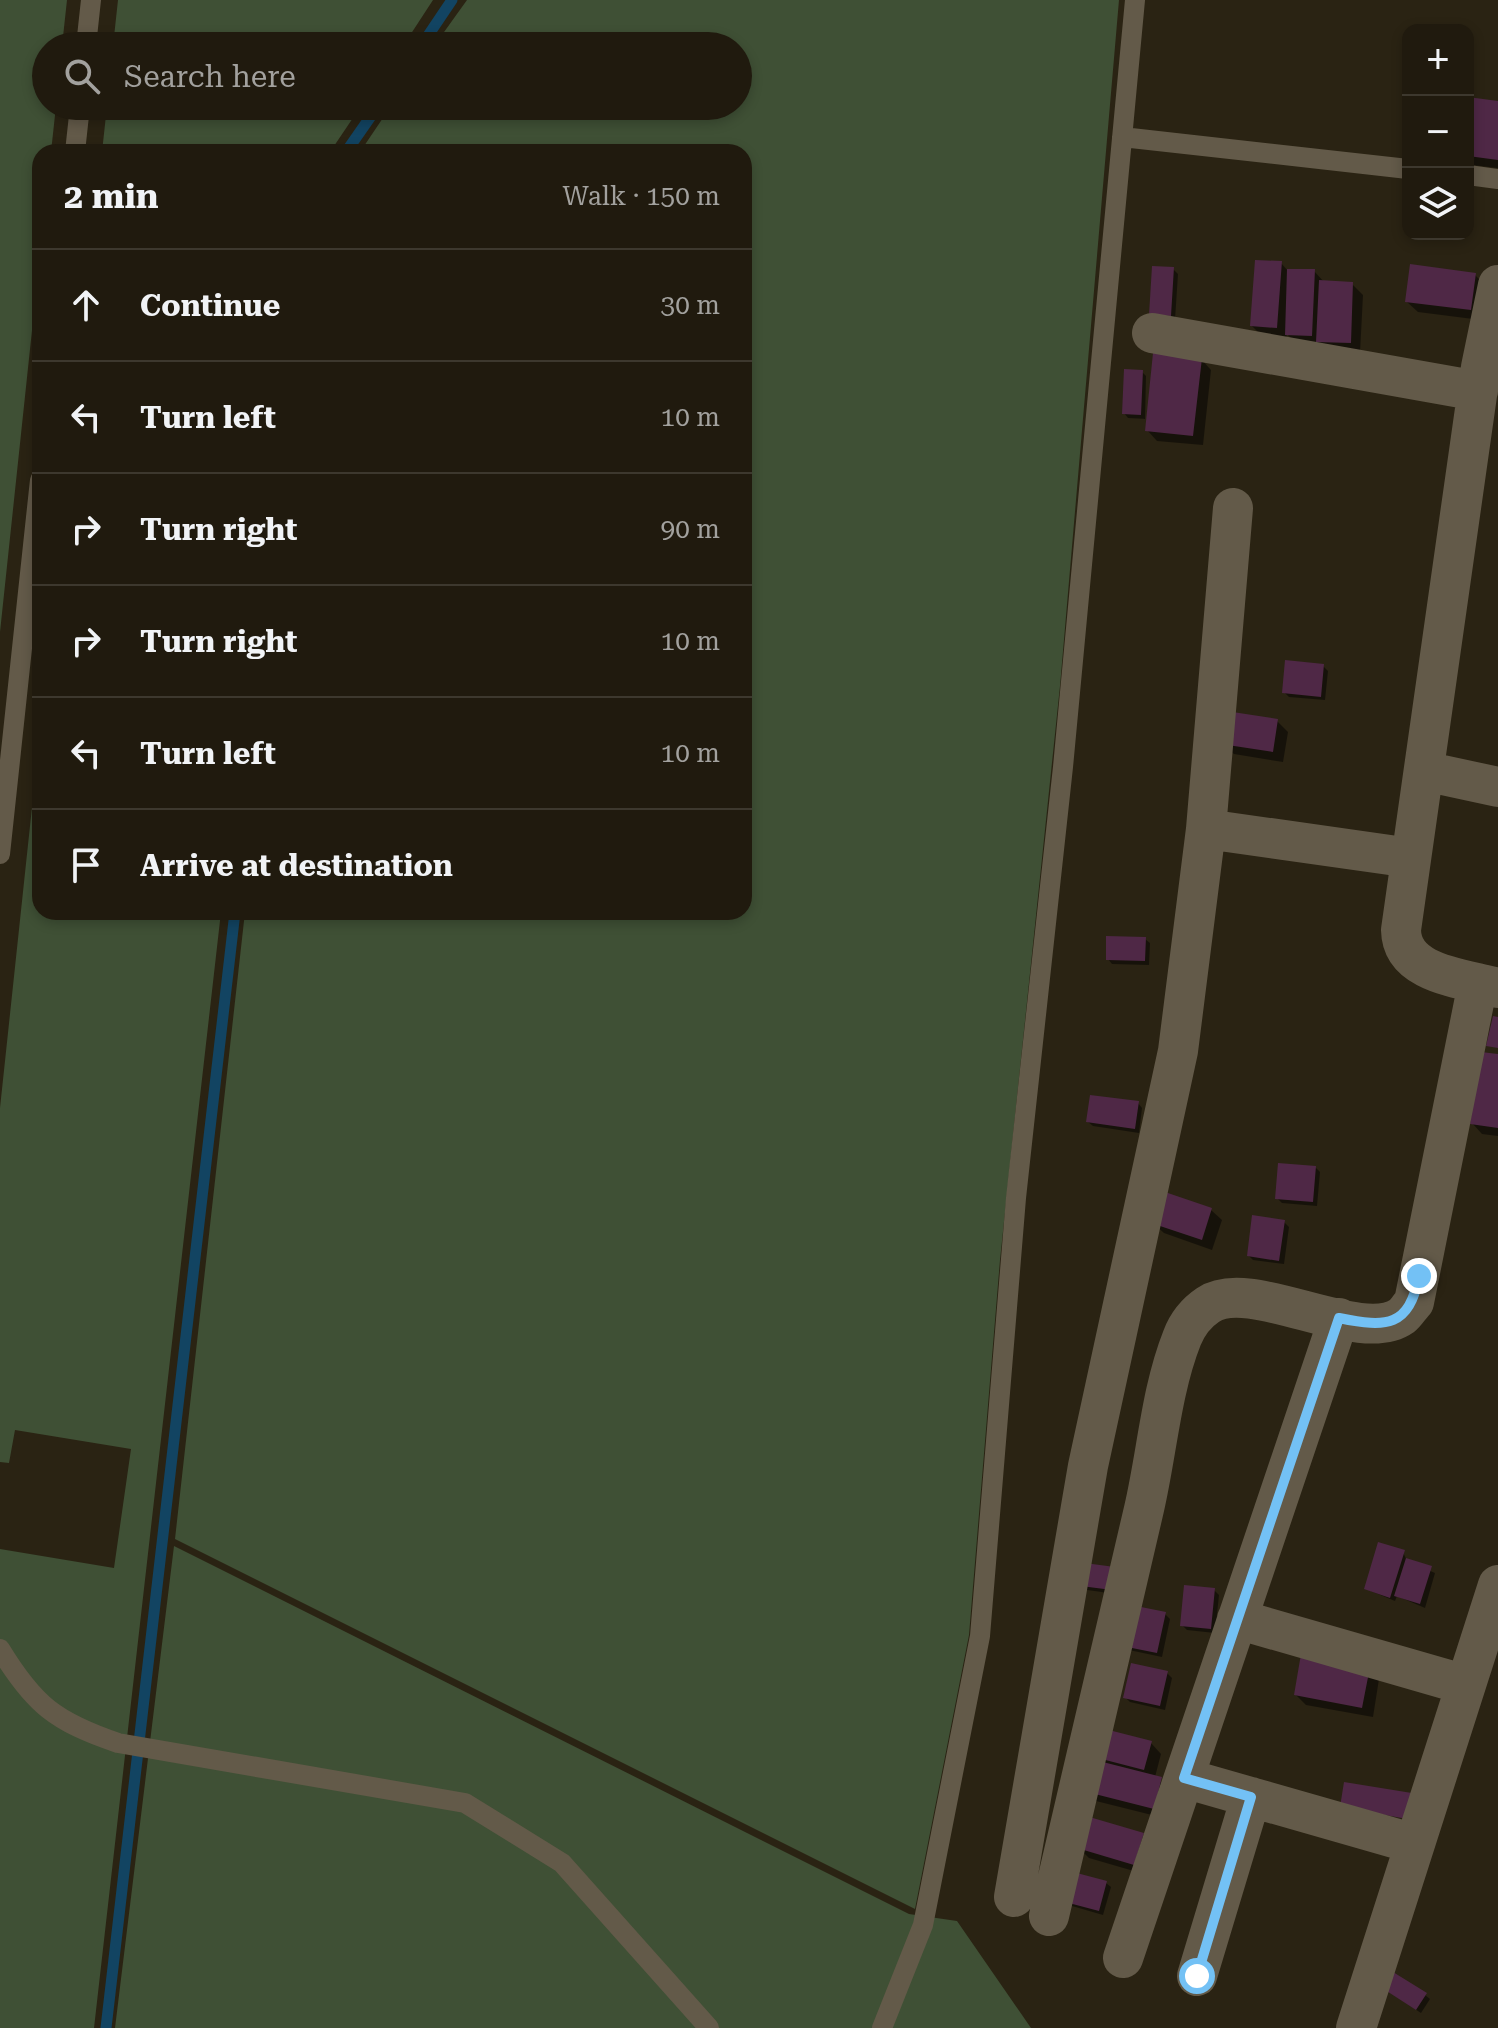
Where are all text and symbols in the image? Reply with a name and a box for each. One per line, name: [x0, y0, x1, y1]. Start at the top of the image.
map controls: [1402, 24, 1474, 240]
button: +: [1402, 24, 1474, 96]
search box: [32, 32, 752, 120]
icon: search: [60, 54, 104, 98]
text: Search here: [124, 59, 296, 94]
button: −: [1402, 96, 1474, 168]
button: layers: [1402, 168, 1474, 240]
text: 2 min: [64, 176, 159, 216]
text: Walk · 150 m: [562, 181, 720, 211]
icon: ahead: [64, 283, 108, 327]
text: Continue: [140, 288, 280, 323]
text: 30 m: [661, 290, 720, 320]
icon: left: [64, 395, 108, 439]
text: Turn left: [140, 400, 276, 435]
text: 10 m: [661, 402, 720, 432]
icon: right: [64, 507, 108, 551]
text: Turn right: [140, 512, 297, 547]
text: 90 m: [661, 514, 720, 544]
icon: right: [64, 619, 108, 663]
text: Turn right: [140, 624, 297, 659]
text: 10 m: [661, 626, 720, 656]
icon: left: [64, 731, 108, 775]
text: Turn left: [140, 736, 276, 771]
text: 10 m: [661, 738, 720, 768]
icon: arrive: [64, 843, 108, 887]
text: Arrive at destination: [140, 848, 453, 883]
route end: [1401, 1258, 1437, 1294]
route start: [1179, 1958, 1215, 1994]

